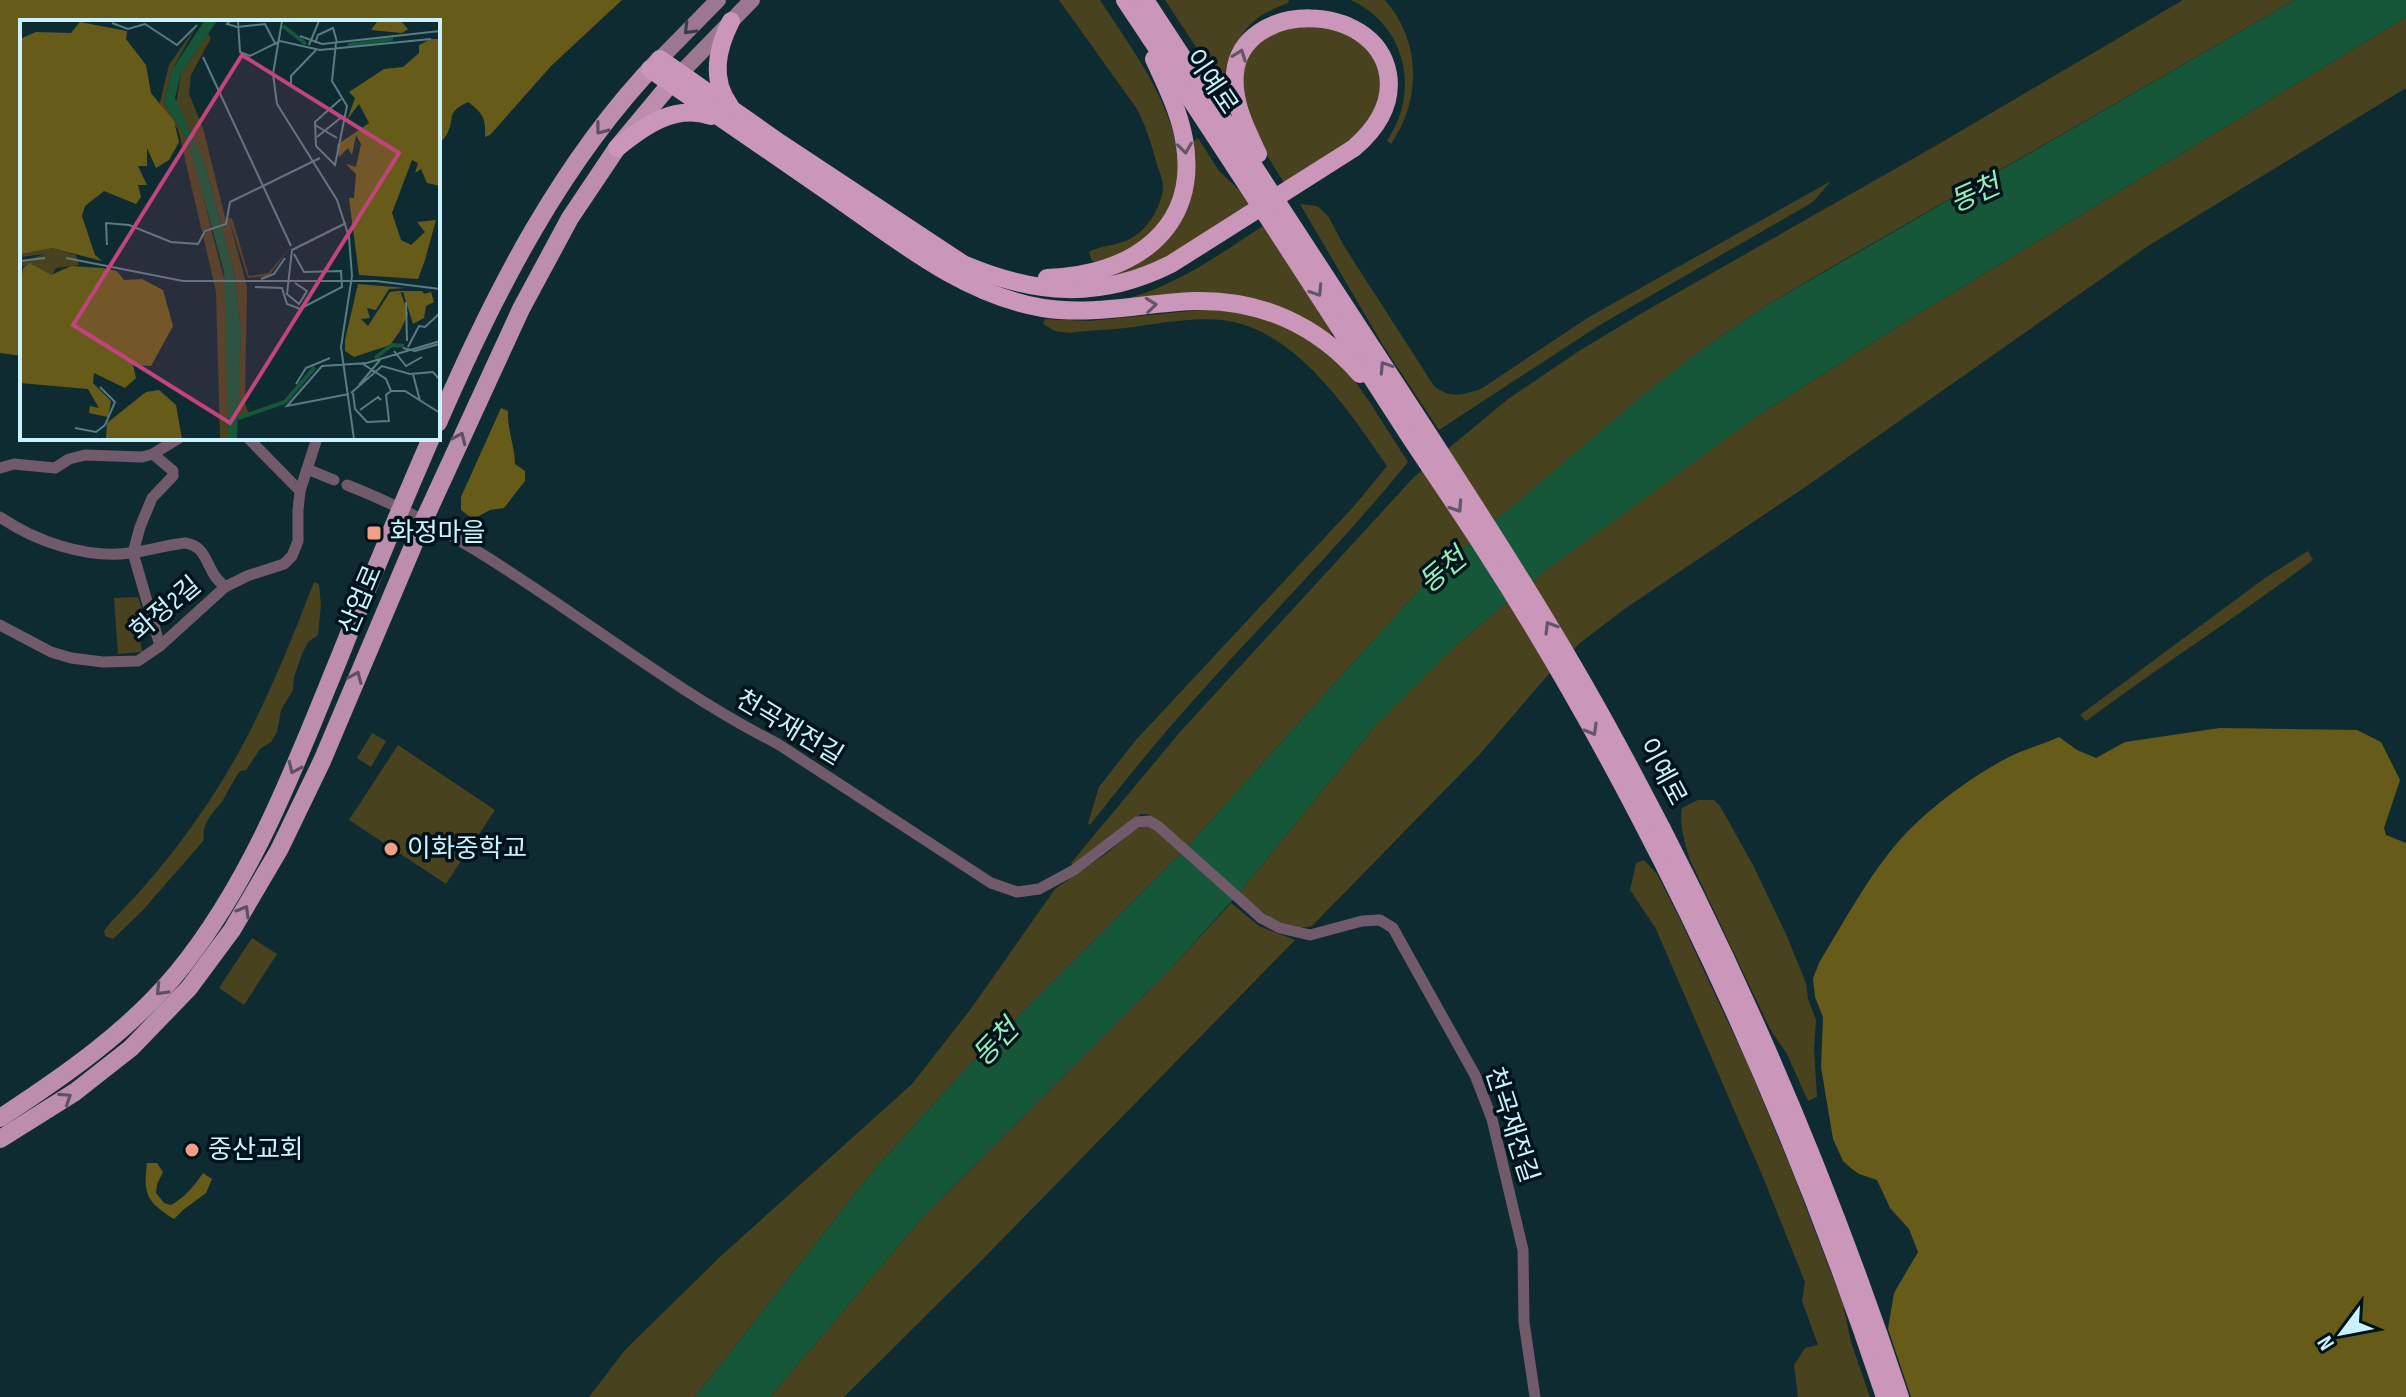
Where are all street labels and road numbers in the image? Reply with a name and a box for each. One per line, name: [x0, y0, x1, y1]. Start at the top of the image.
street label: 이예로: [1178, 44, 1244, 120]
street label: 산업로: [333, 561, 389, 639]
street label: 화정2길: [124, 571, 208, 647]
street label: 천곡재전길: [730, 684, 848, 772]
street label: 이예로: [1631, 733, 1693, 811]
street label: 천곡재전길: [1478, 1063, 1544, 1187]

